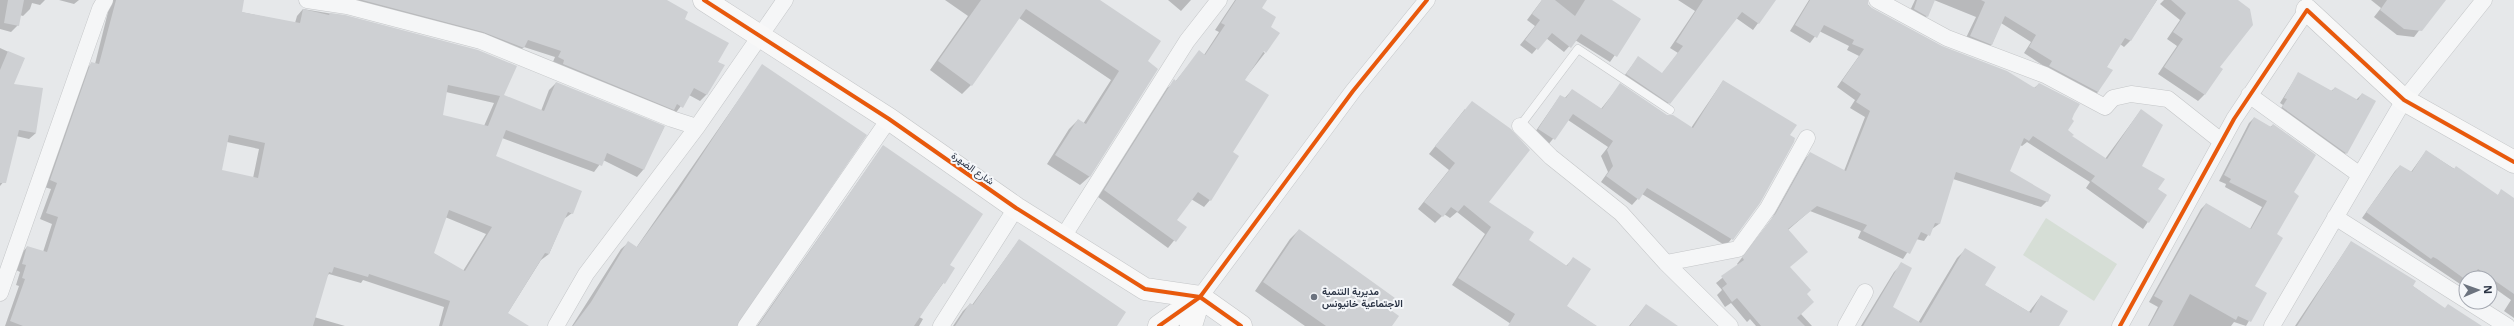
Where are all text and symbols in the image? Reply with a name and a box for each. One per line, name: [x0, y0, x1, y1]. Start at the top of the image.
street label: شارع الضهرة: [949, 148, 997, 188]
north arrow: [2458, 270, 2498, 310]
place label: مديرية التنمية الاجتماعية خانيونس: [1322, 284, 1403, 310]
text: N: [2481, 285, 2496, 294]
marker: مديرية التنمية الاجتماعية خانيونس: [1309, 292, 1319, 302]

